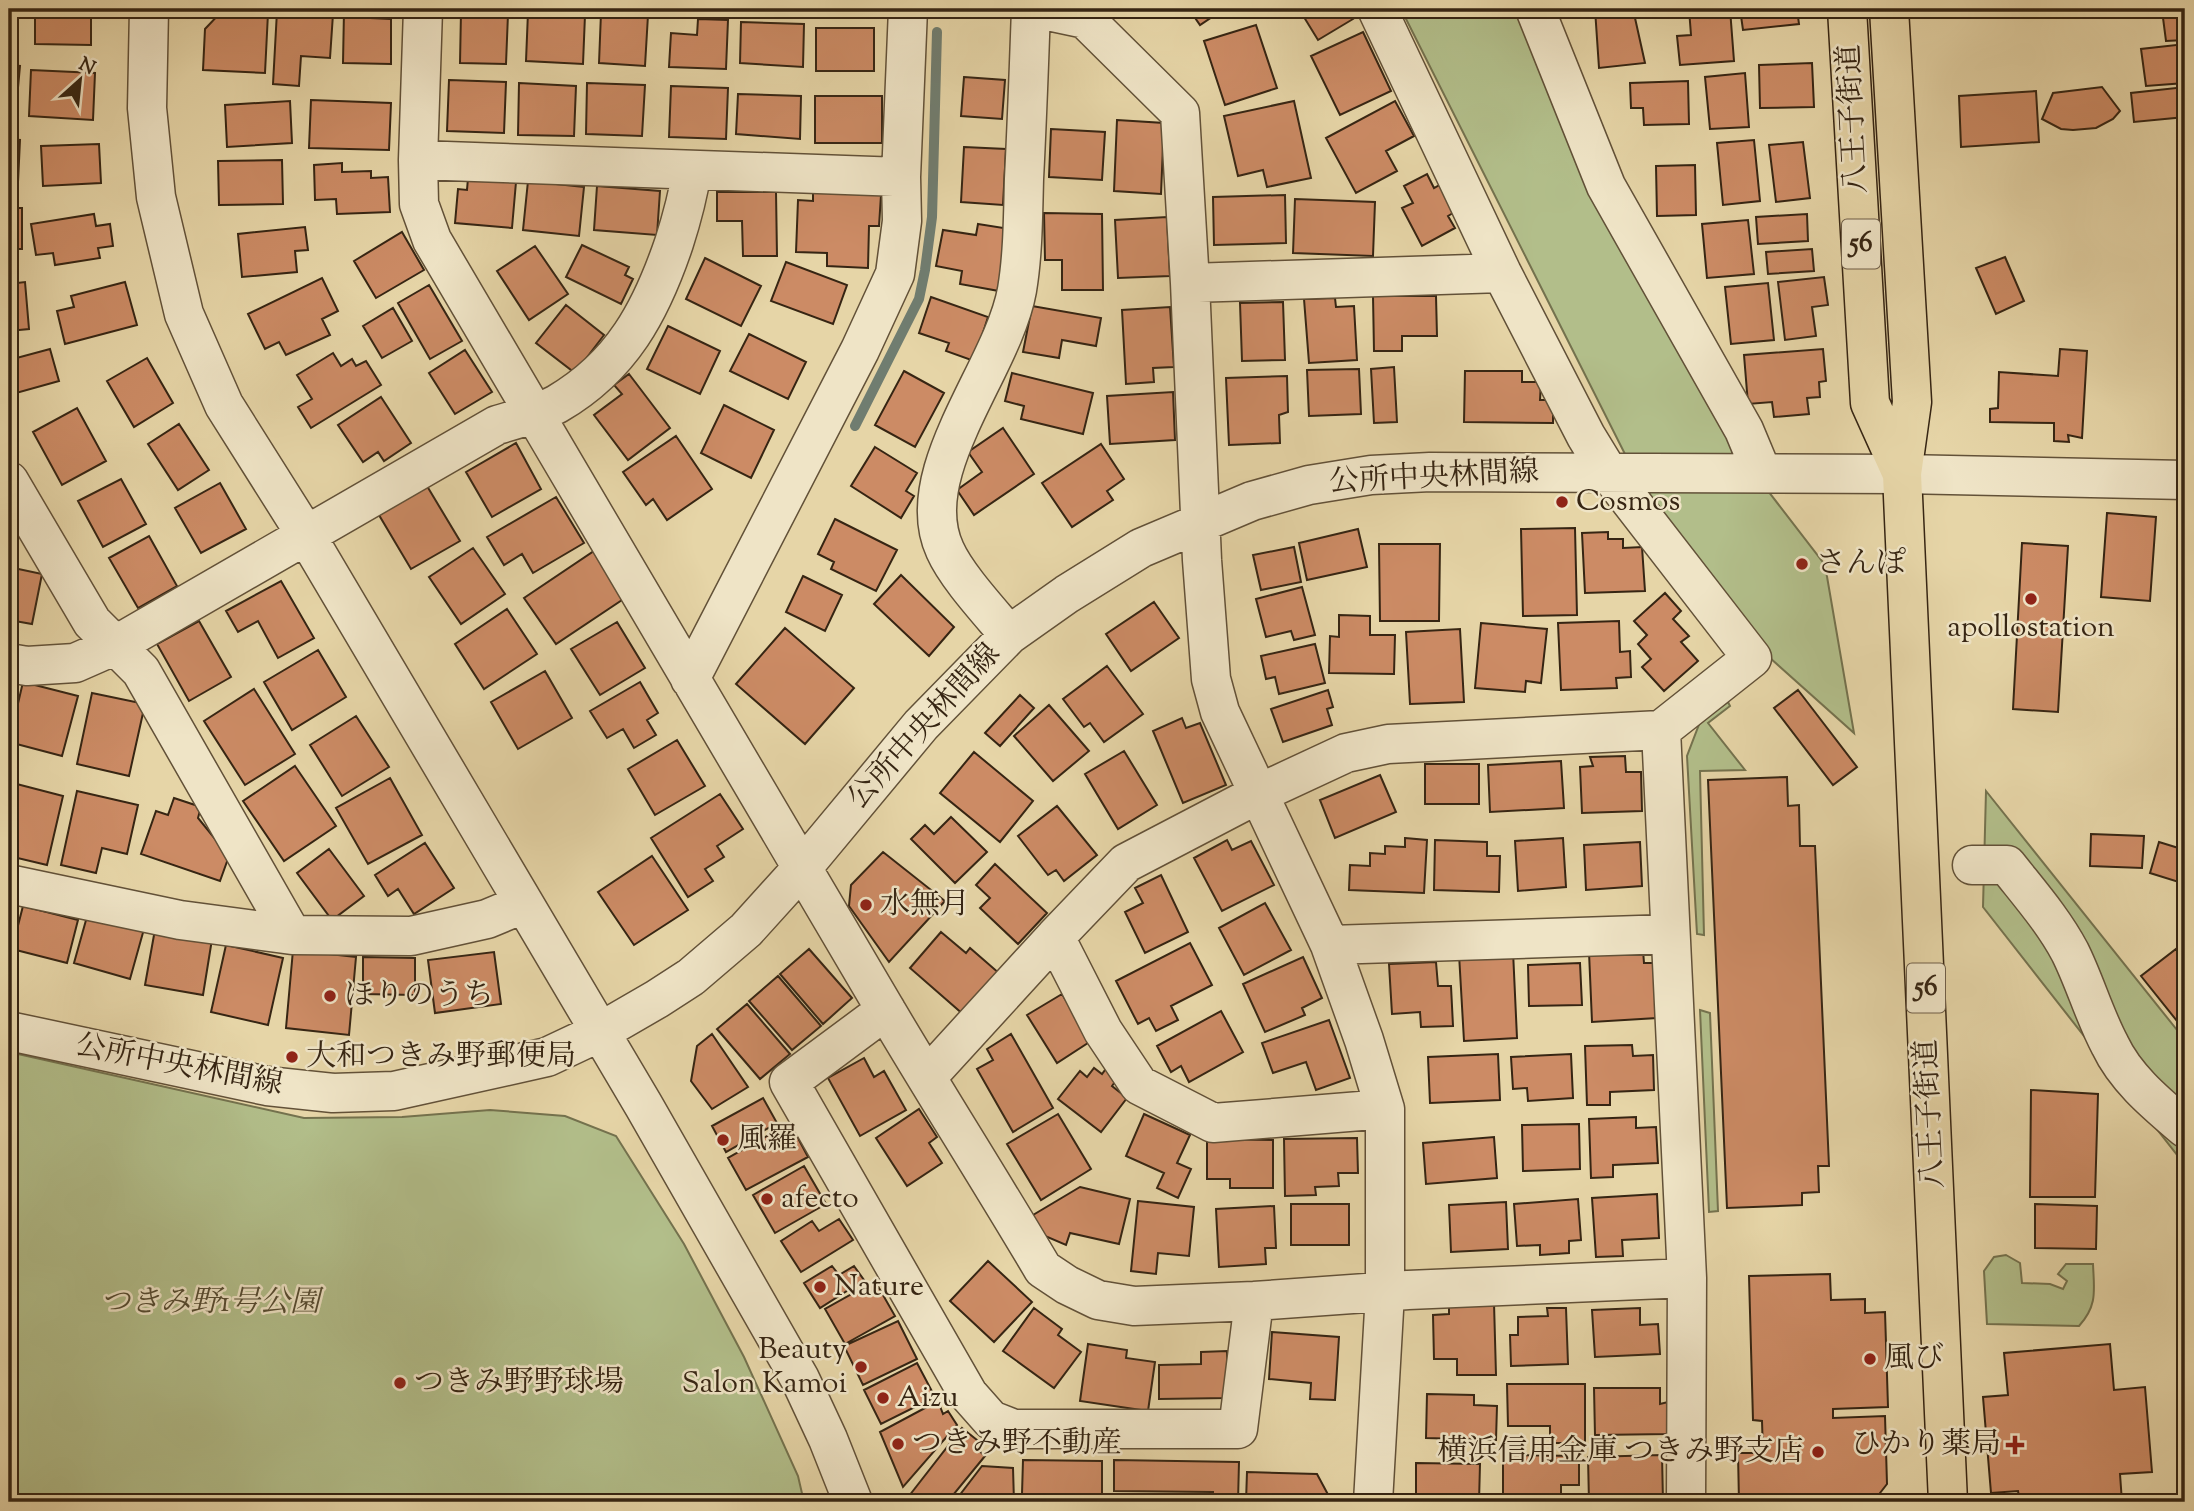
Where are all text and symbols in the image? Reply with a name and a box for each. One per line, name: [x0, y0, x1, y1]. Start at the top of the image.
street label: 八王子街道: [1829, 43, 1879, 195]
north arrow: [46, 46, 116, 116]
text: N: [74, 52, 99, 83]
road number: 56: [1842, 219, 1880, 268]
street label: 公所中央林間線: [1328, 451, 1540, 505]
place label: Cosmos: [1576, 481, 1680, 524]
marker: Cosmos: [1554, 494, 1570, 510]
place label: さんぽ: [1816, 543, 1906, 586]
marker: さんぽ: [1794, 556, 1810, 572]
marker: apollostation: [2023, 591, 2039, 607]
place label: apollostation: [1947, 607, 2115, 650]
street label: 公所中央林間線: [839, 635, 1011, 819]
place label: 水無月: [880, 884, 970, 927]
marker: 水無月: [858, 897, 874, 913]
road number: 56: [1907, 964, 1945, 1012]
place label: ほりのうち: [344, 975, 494, 1018]
marker: ほりのうち: [322, 988, 338, 1004]
street label: 公所中央林間線: [72, 1025, 286, 1107]
place label: 大和つきみ野郵便局: [306, 1036, 576, 1079]
street label: 八王子街道: [1906, 1038, 1956, 1190]
marker: 大和つきみ野郵便局: [284, 1049, 300, 1065]
place label: 風羅: [737, 1119, 797, 1162]
marker: 風羅: [715, 1132, 731, 1148]
place label: afecto: [781, 1178, 859, 1221]
marker: afecto: [759, 1191, 775, 1207]
place label: Nature: [834, 1266, 924, 1309]
marker: Nature: [812, 1279, 828, 1295]
park label: つきみ野1号公園: [100, 1282, 325, 1325]
place label: Beauty Salon Kamoi: [682, 1329, 847, 1406]
place label: 風び: [1884, 1338, 1944, 1381]
marker: 風び: [1862, 1351, 1878, 1367]
marker: Beauty Salon Kamoi: [853, 1359, 869, 1375]
place label: つきみ野野球場: [414, 1362, 624, 1405]
marker: つきみ野野球場: [392, 1375, 408, 1391]
place label: Aizu: [897, 1377, 959, 1420]
marker: Aizu: [875, 1390, 891, 1406]
place label: つきみ野不動産: [912, 1423, 1122, 1466]
place label: ひかり薬局: [1851, 1424, 2001, 1467]
place label: 横浜信用金庫 つきみ野支店: [1438, 1431, 1804, 1474]
marker: つきみ野不動産: [890, 1436, 906, 1452]
marker: ひかり薬局: [2007, 1437, 2023, 1453]
marker: 横浜信用金庫 つきみ野支店: [1810, 1444, 1826, 1460]

